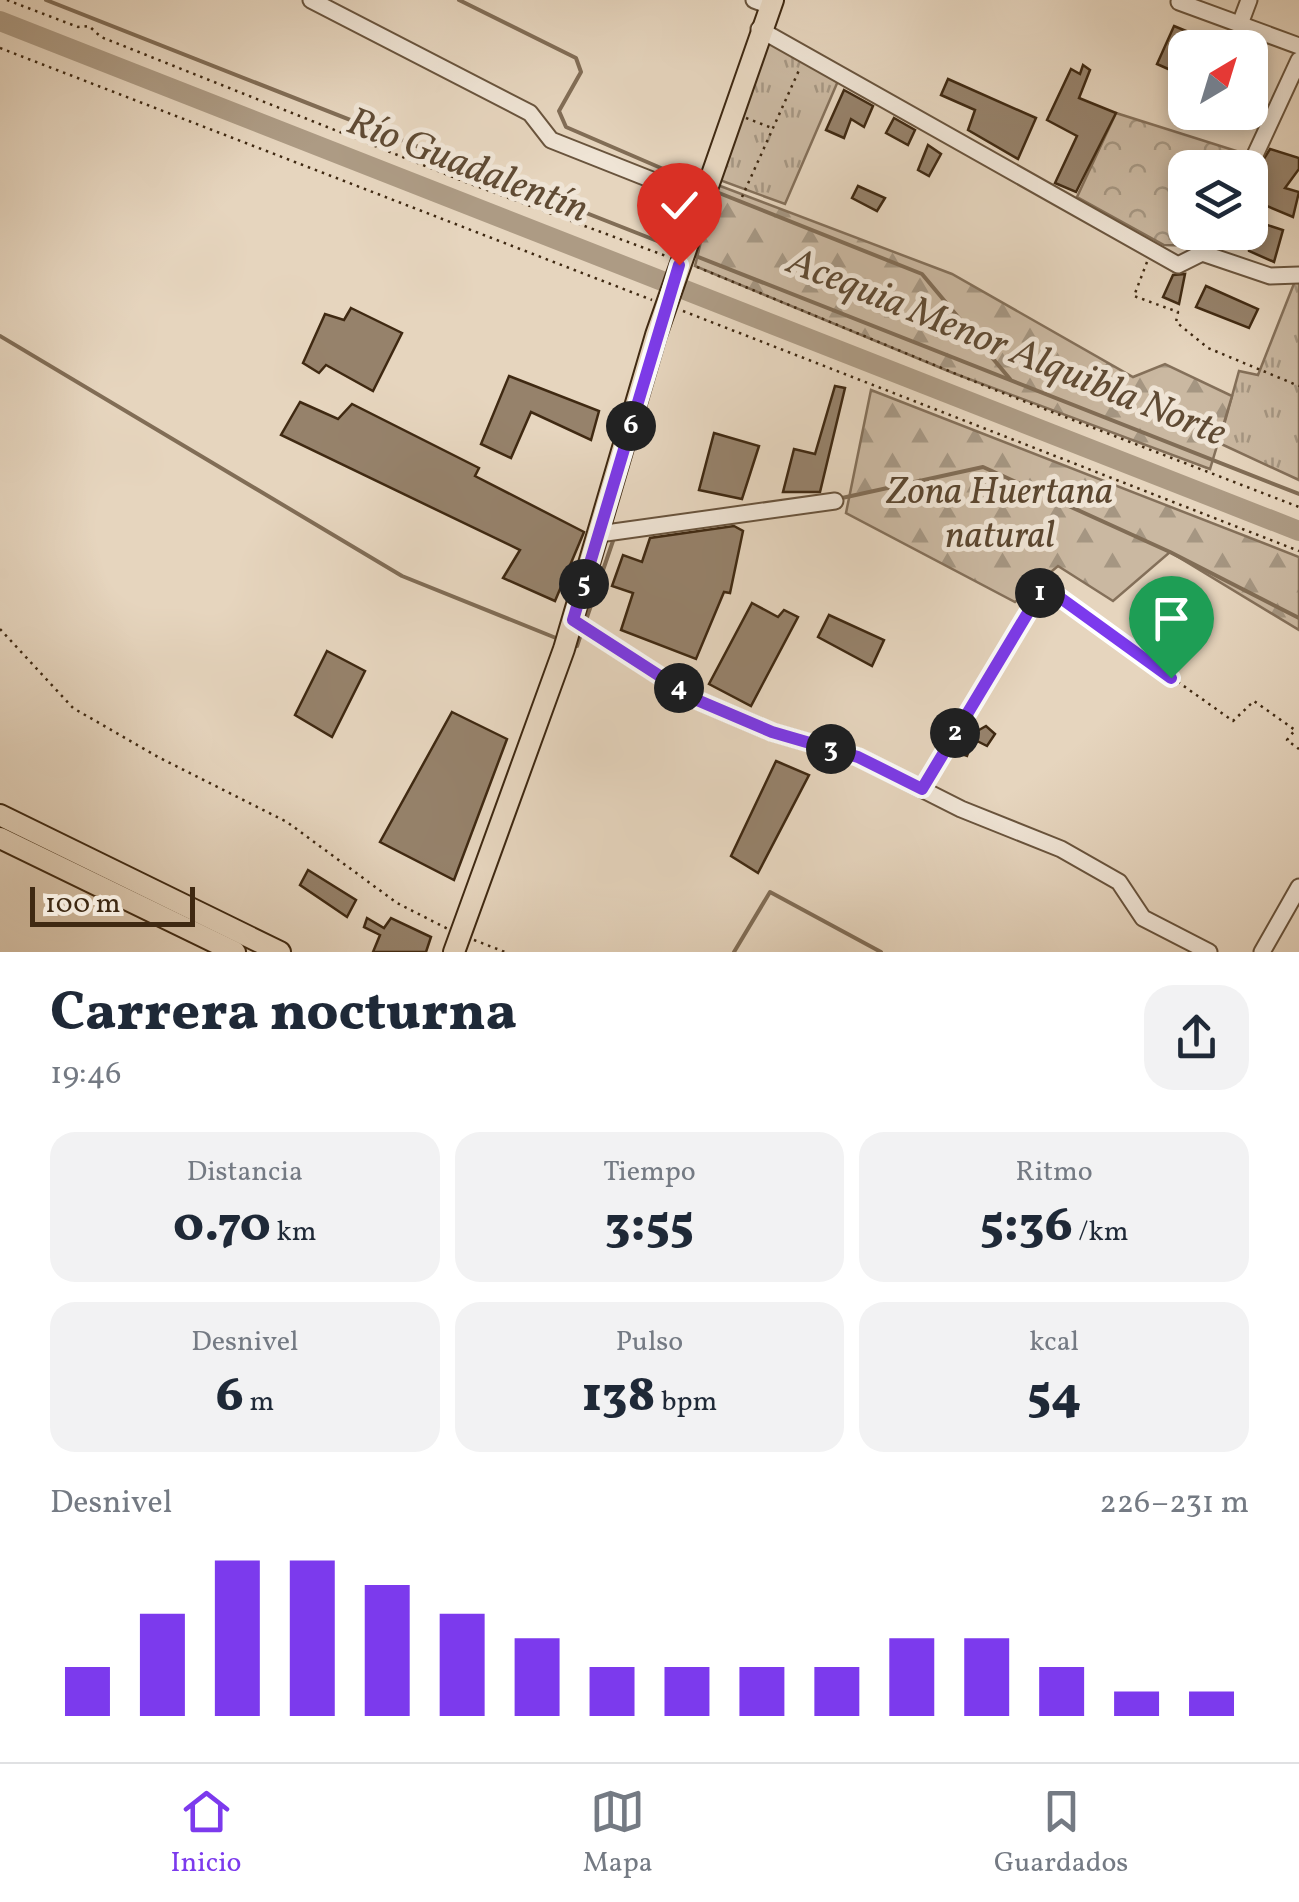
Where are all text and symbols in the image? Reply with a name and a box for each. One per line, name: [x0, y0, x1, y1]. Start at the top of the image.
north arrow: [1168, 30, 1268, 130]
map controls: [1168, 30, 1268, 250]
water label: Río Guadalentín: [338, 95, 596, 239]
button: layers: [1168, 150, 1268, 250]
pin: [637, 163, 722, 266]
icon: check: [652, 178, 707, 233]
water label: Acequia Menor Alquibla Norte: [776, 235, 1234, 463]
pin: 6: [606, 401, 656, 451]
text: 6: [623, 406, 639, 445]
park label: Zona Huertana natural: [886, 467, 1113, 564]
pin: 5: [559, 559, 609, 609]
text: 5: [577, 564, 591, 603]
pin: 1: [1015, 568, 1065, 618]
text: 1: [1034, 573, 1046, 612]
pin: [1129, 576, 1214, 679]
icon: arrive: [1144, 591, 1199, 646]
pin: 4: [654, 663, 704, 713]
text: 4: [671, 668, 687, 707]
pin: 2: [930, 708, 980, 758]
text: 2: [948, 713, 962, 752]
pin: 3: [806, 724, 856, 774]
text: 3: [824, 729, 838, 768]
scale bar: [30, 882, 195, 926]
text: 100 m: [45, 885, 120, 924]
text: Carrera nocturna: [50, 977, 517, 1053]
button: share: [1144, 985, 1249, 1090]
text: 19:46: [50, 1053, 122, 1097]
text: Distancia: [187, 1153, 303, 1192]
text: Tiempo: [603, 1153, 696, 1192]
text: Ritmo: [1016, 1153, 1093, 1192]
text: 0.70: [173, 1192, 271, 1262]
text: 3:55: [605, 1192, 694, 1262]
text: 5:36: [980, 1192, 1073, 1262]
text: km: [271, 1213, 317, 1252]
text: /km: [1073, 1213, 1129, 1252]
text: Desnivel: [191, 1323, 298, 1362]
text: Pulso: [616, 1323, 683, 1362]
text: kcal: [1029, 1323, 1079, 1362]
text: 6: [215, 1362, 244, 1432]
text: 138: [582, 1362, 656, 1432]
text: 54: [1027, 1362, 1081, 1432]
text: m: [244, 1383, 274, 1422]
text: bpm: [656, 1383, 717, 1422]
text: Desnivel: [50, 1482, 172, 1526]
text: 226–231 m: [1100, 1482, 1249, 1526]
tab: Inicio: [171, 1784, 242, 1883]
tab: Mapa: [583, 1784, 653, 1883]
tab: Guardados: [994, 1784, 1128, 1883]

